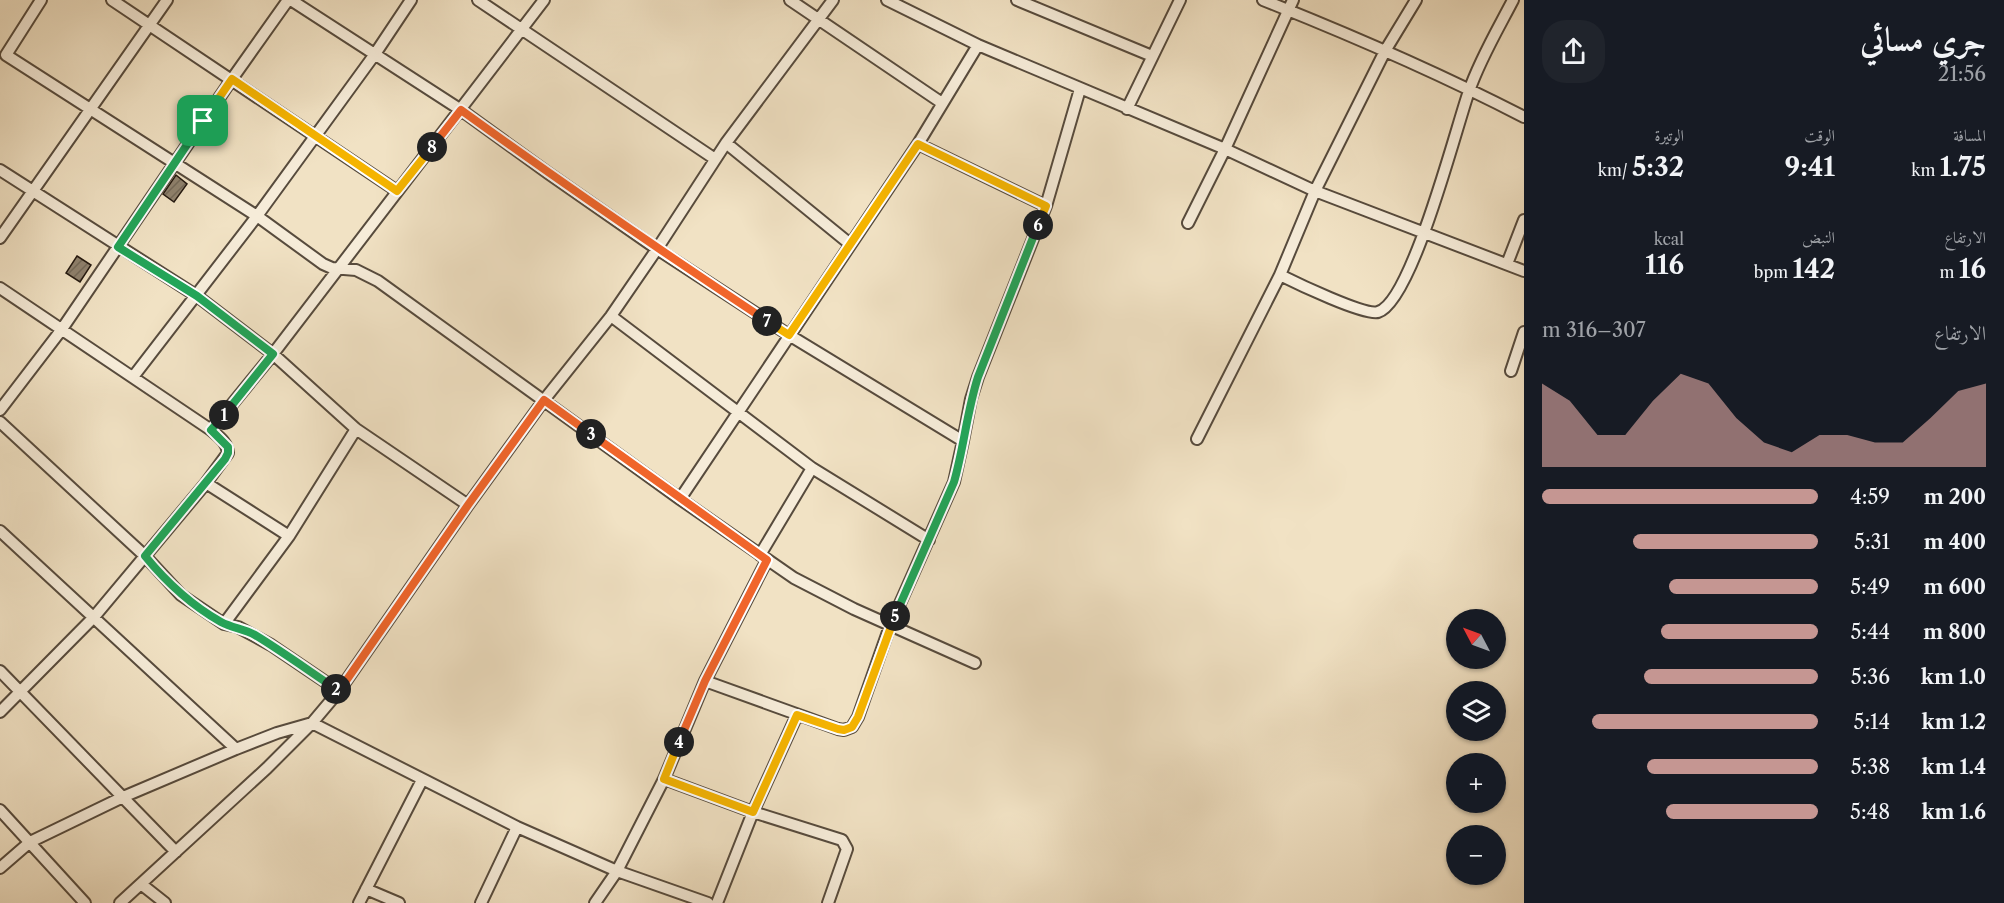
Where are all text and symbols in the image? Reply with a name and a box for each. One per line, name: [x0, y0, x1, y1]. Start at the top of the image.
text: جري مسائي: [1860, 19, 1986, 60]
button: share: [1542, 20, 1605, 83]
text: 21:56: [1938, 62, 1986, 86]
pin: [177, 95, 228, 146]
icon: arrive: [186, 104, 219, 137]
text: الوتيرة: [1654, 125, 1684, 145]
text: الوقت: [1804, 125, 1835, 145]
text: المسافة: [1953, 125, 1986, 145]
pin: 8: [417, 132, 447, 162]
text: 8: [427, 137, 437, 157]
text: 5:32: [1632, 151, 1684, 183]
text: 9:41: [1785, 151, 1835, 183]
text: 1.75: [1940, 151, 1986, 183]
text: /km: [1598, 160, 1632, 180]
text: km: [1911, 160, 1940, 180]
pin: 6: [1023, 210, 1053, 240]
text: 6: [1033, 215, 1043, 235]
text: النبض: [1802, 227, 1835, 247]
text: الارتفاع: [1944, 227, 1986, 247]
text: kcal: [1654, 229, 1684, 249]
text: 116: [1645, 249, 1684, 281]
text: 142: [1793, 253, 1835, 285]
text: 16: [1959, 253, 1986, 285]
text: bpm: [1754, 262, 1793, 282]
text: m: [1940, 262, 1959, 282]
pin: 7: [752, 306, 782, 336]
text: 7: [763, 311, 771, 331]
text: 307–316 m: [1542, 318, 1646, 342]
text: الارتفاع: [1934, 321, 1986, 345]
pin: 1: [209, 400, 239, 430]
text: 1: [220, 405, 228, 425]
pin: 3: [576, 419, 606, 449]
text: 3: [586, 424, 596, 444]
text: 4:59: [1850, 485, 1890, 509]
text: 200 m: [1924, 485, 1986, 509]
text: 5:31: [1854, 530, 1890, 554]
text: 400 m: [1924, 530, 1986, 554]
text: 5:49: [1850, 575, 1890, 599]
text: 600 m: [1924, 575, 1986, 599]
pin: 5: [880, 601, 910, 631]
text: 5: [891, 606, 899, 626]
north arrow: [1446, 609, 1506, 669]
map controls: [1446, 609, 1506, 885]
text: 5:44: [1850, 620, 1890, 644]
text: 800 m: [1923, 620, 1986, 644]
text: 5:36: [1851, 665, 1890, 689]
text: 1.0 km: [1921, 665, 1986, 689]
pin: 2: [321, 674, 351, 704]
text: 2: [331, 679, 341, 699]
button: layers: [1446, 681, 1506, 741]
text: 5:14: [1854, 710, 1890, 734]
text: 1.2 km: [1922, 710, 1986, 734]
pin: 4: [664, 727, 694, 757]
text: 4: [674, 732, 684, 752]
button: +: [1446, 753, 1506, 813]
text: 5:38: [1851, 755, 1890, 779]
text: 1.4 km: [1921, 755, 1986, 779]
text: 5:48: [1850, 800, 1890, 824]
text: 1.6 km: [1921, 800, 1986, 824]
button: −: [1446, 825, 1506, 885]

